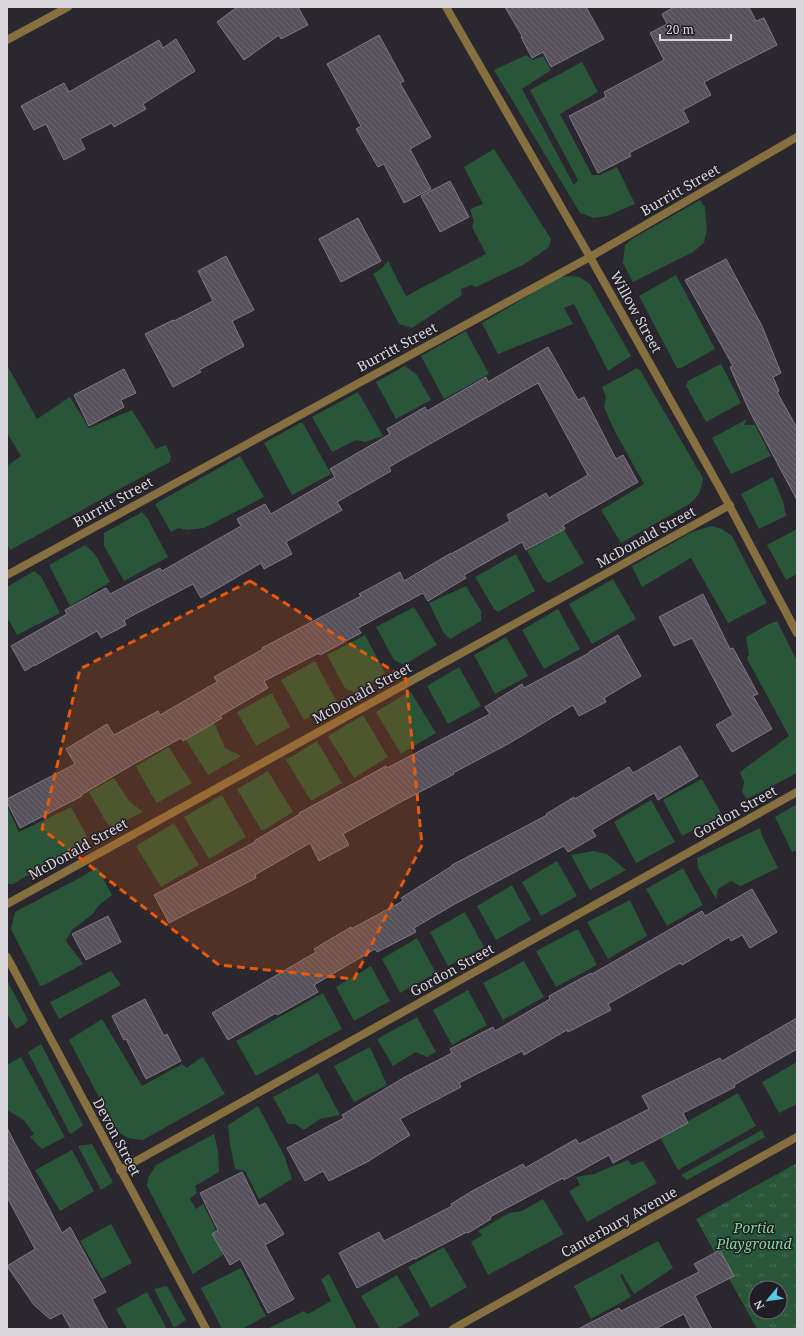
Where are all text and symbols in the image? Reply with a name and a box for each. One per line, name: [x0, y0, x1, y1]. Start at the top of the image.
scale bar: [660, 16, 731, 42]
text: 20 m: [666, 21, 694, 38]
street label: Burritt Street: [637, 159, 723, 220]
street label: Willow Street: [606, 268, 667, 356]
street label: Burritt Street: [353, 317, 440, 376]
street label: Burritt Street: [70, 472, 156, 531]
street label: McDonald Street: [593, 501, 699, 572]
street label: McDonald Street: [309, 657, 415, 728]
street label: Gordon Street: [689, 781, 780, 842]
street label: McDonald Street: [25, 813, 131, 884]
street label: Gordon Street: [406, 939, 497, 1000]
street label: Devon Street: [89, 1095, 146, 1179]
street label: Canterbury Avenue: [557, 1182, 680, 1261]
park label: Portia Playground: [715, 1218, 792, 1253]
north arrow: [748, 1280, 788, 1320]
text: N: [750, 1297, 767, 1313]

